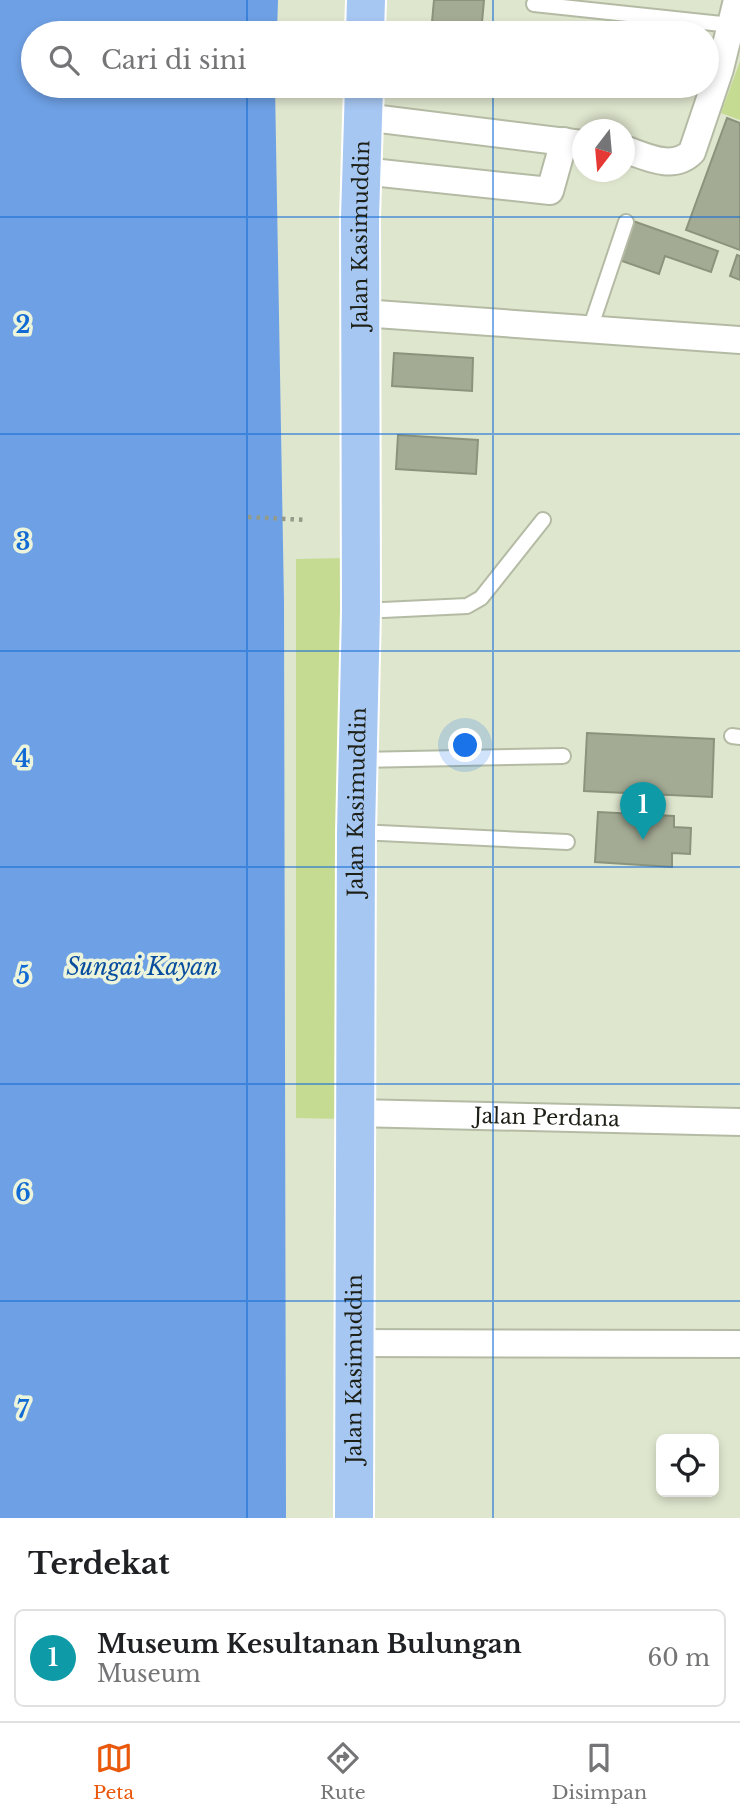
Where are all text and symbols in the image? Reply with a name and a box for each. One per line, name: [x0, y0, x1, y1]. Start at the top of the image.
search box: [21, 21, 719, 98]
icon: search: [45, 41, 83, 79]
text: Cari di sini: [101, 44, 246, 76]
north arrow: [572, 119, 635, 182]
street label: Jalan Kasimuddin: [347, 140, 375, 333]
text: 2: [16, 311, 30, 339]
text: 3: [16, 528, 30, 556]
street label: Jalan Kasimuddin: [343, 707, 372, 900]
your location: [448, 728, 482, 762]
text: 4: [15, 745, 31, 773]
pin: 1: [620, 782, 666, 840]
water label: Sungai Kayan: [66, 953, 218, 981]
text: 5: [16, 962, 30, 990]
street label: Jalan Perdana: [471, 1103, 621, 1132]
text: 6: [15, 1179, 31, 1207]
street label: Jalan Kasimuddin: [341, 1274, 368, 1467]
text: 7: [17, 1396, 30, 1424]
map controls: [656, 1434, 719, 1497]
button: locate: [656, 1434, 719, 1497]
text: Terdekat: [28, 1545, 170, 1582]
text: Museum Kesultanan Bulungan: [97, 1628, 522, 1660]
text: 1: [48, 1644, 58, 1672]
text: 60 m: [648, 1644, 710, 1672]
text: Museum: [97, 1660, 201, 1688]
tab: Peta: [93, 1739, 134, 1804]
tab: Rute: [320, 1739, 366, 1804]
tab: Disimpan: [552, 1739, 647, 1804]

